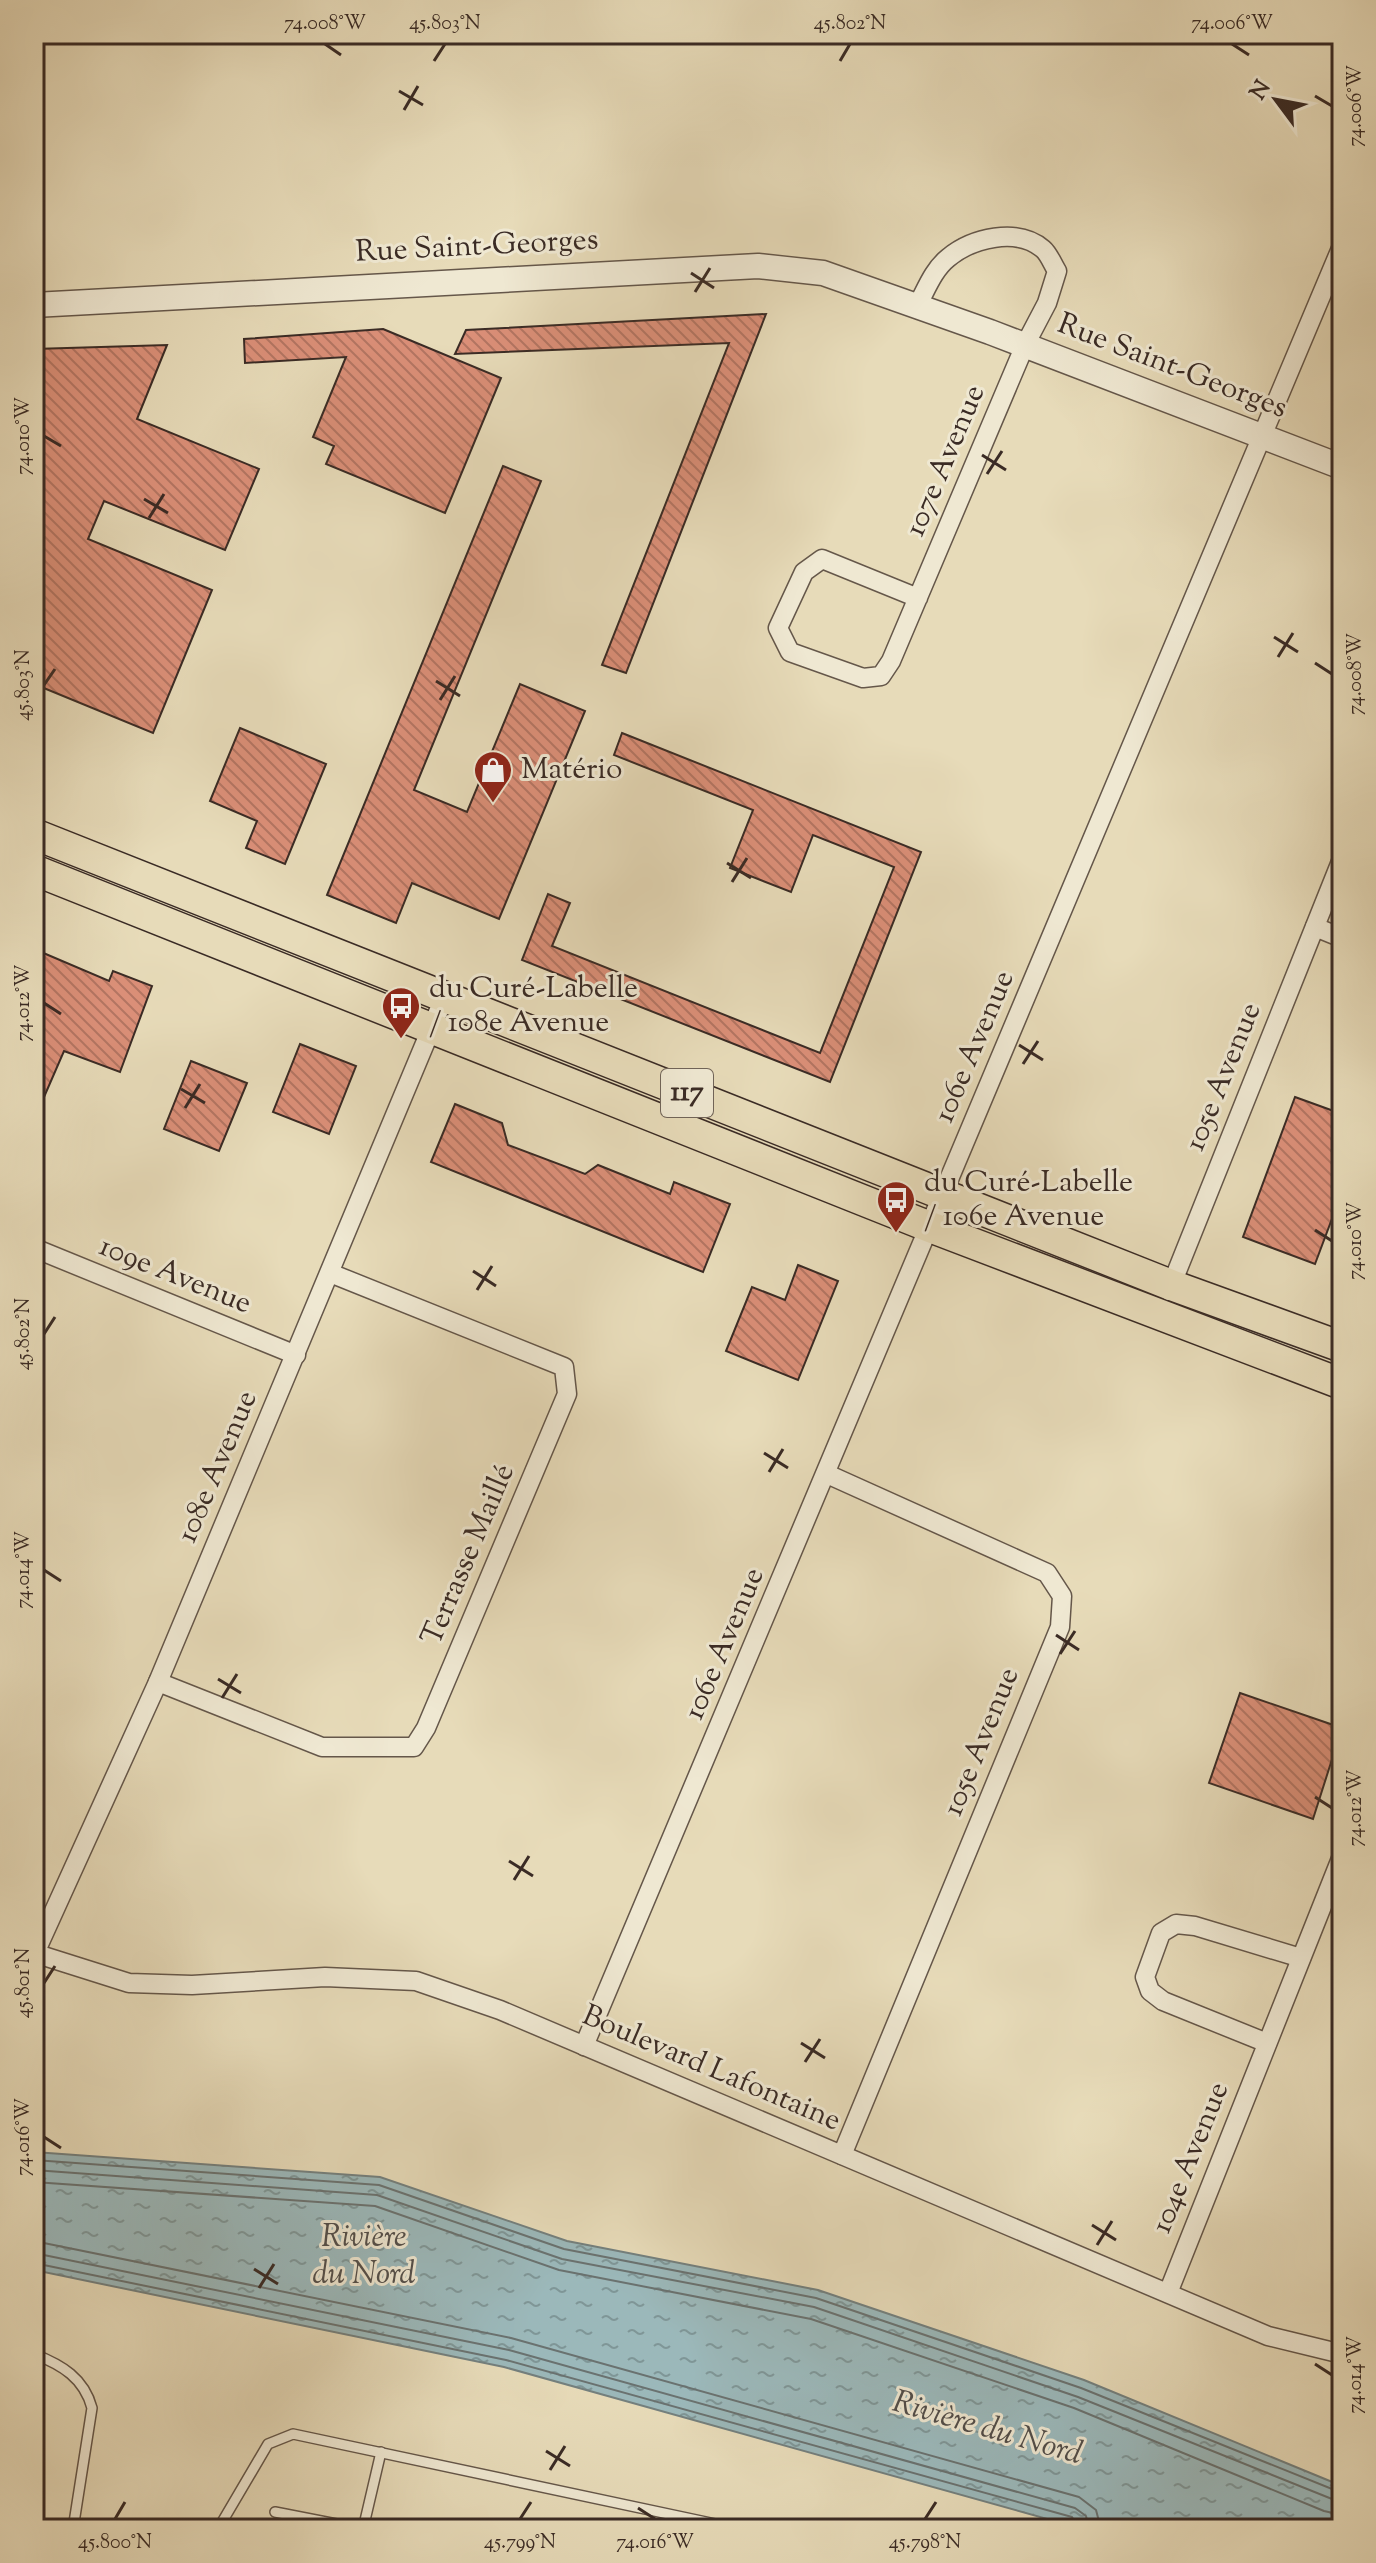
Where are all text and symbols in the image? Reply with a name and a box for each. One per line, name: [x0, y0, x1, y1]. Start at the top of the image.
text: 74.008°W: [284, 10, 366, 39]
text: 45.803°N: [409, 10, 481, 39]
text: 45.802°N: [814, 10, 886, 39]
text: 74.006°W: [1191, 10, 1273, 39]
north arrow: [1236, 60, 1316, 140]
text: 74.006°W: [1342, 65, 1371, 147]
text: N: [1243, 75, 1280, 107]
street label: Rue Saint-Georges: [355, 219, 599, 275]
street label: Rue Saint-Georges: [1051, 303, 1293, 431]
street label: 107e Avenue: [895, 379, 997, 543]
text: 74.010°W: [10, 397, 39, 475]
text: 74.008°W: [1342, 633, 1371, 715]
text: 45.803°N: [10, 649, 39, 721]
shop icon: Matério: [472, 749, 514, 804]
place label: Matério: [521, 749, 622, 792]
street label: 106e Avenue: [924, 964, 1026, 1130]
text: 74.012°W: [10, 965, 39, 1041]
place label: du Curé-Labelle / 108e Avenue: [429, 968, 638, 1045]
bus stop icon: du Curé-Labelle / 108e Avenue: [380, 985, 422, 1040]
street label: 105e Avenue: [1175, 996, 1273, 1158]
road number: 117: [661, 1069, 713, 1117]
place label: du Curé-Labelle / 106e Avenue: [924, 1162, 1133, 1239]
bus stop icon: du Curé-Labelle / 106e Avenue: [875, 1179, 917, 1234]
text: 74.010°W: [1342, 1202, 1371, 1280]
street label: 109e Avenue: [92, 1226, 258, 1326]
text: 45.802°N: [10, 1298, 39, 1370]
street label: 108e Avenue: [167, 1384, 269, 1550]
street label: Terrasse Maillé: [411, 1458, 527, 1652]
text: 74.014°W: [10, 1531, 39, 1609]
street label: 106e Avenue: [674, 1561, 776, 1727]
street label: 105e Avenue: [933, 1661, 1031, 1823]
text: 74.012°W: [1342, 1770, 1371, 1846]
text: 45.801°N: [10, 1948, 39, 2018]
street label: Boulevard Lafontaine: [575, 1995, 847, 2143]
street label: 104e Avenue: [1141, 2076, 1241, 2240]
text: 74.016°W: [10, 2098, 39, 2176]
water label: Rivière du Nord: [313, 2215, 416, 2298]
text: 74.014°W: [1342, 2336, 1371, 2414]
water label: Rivière du Nord: [887, 2380, 1087, 2478]
text: 45.800°N: [78, 2529, 152, 2558]
text: 45.799°N: [484, 2529, 556, 2558]
text: 74.016°W: [616, 2529, 694, 2558]
text: 45.798°N: [889, 2529, 961, 2558]

